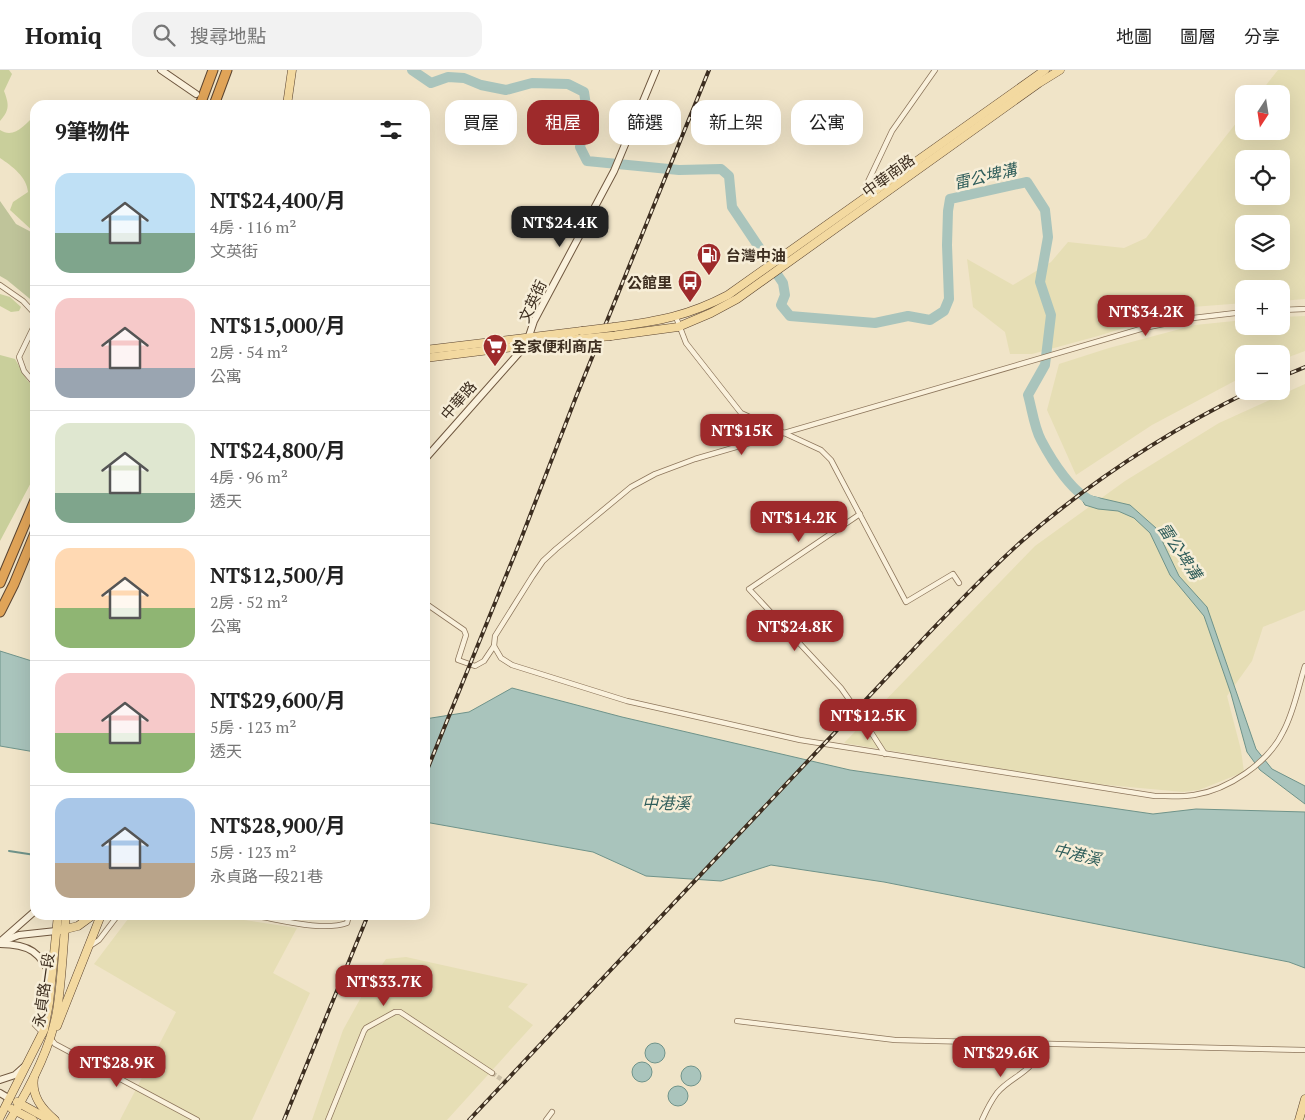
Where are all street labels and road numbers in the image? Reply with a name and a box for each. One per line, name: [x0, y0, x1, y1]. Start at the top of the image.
street label: 中華南路: [858, 149, 918, 201]
street label: 文英街: [513, 276, 551, 326]
street label: 中華路: [436, 376, 480, 424]
street label: 永貞路一段: [28, 951, 58, 1029]

